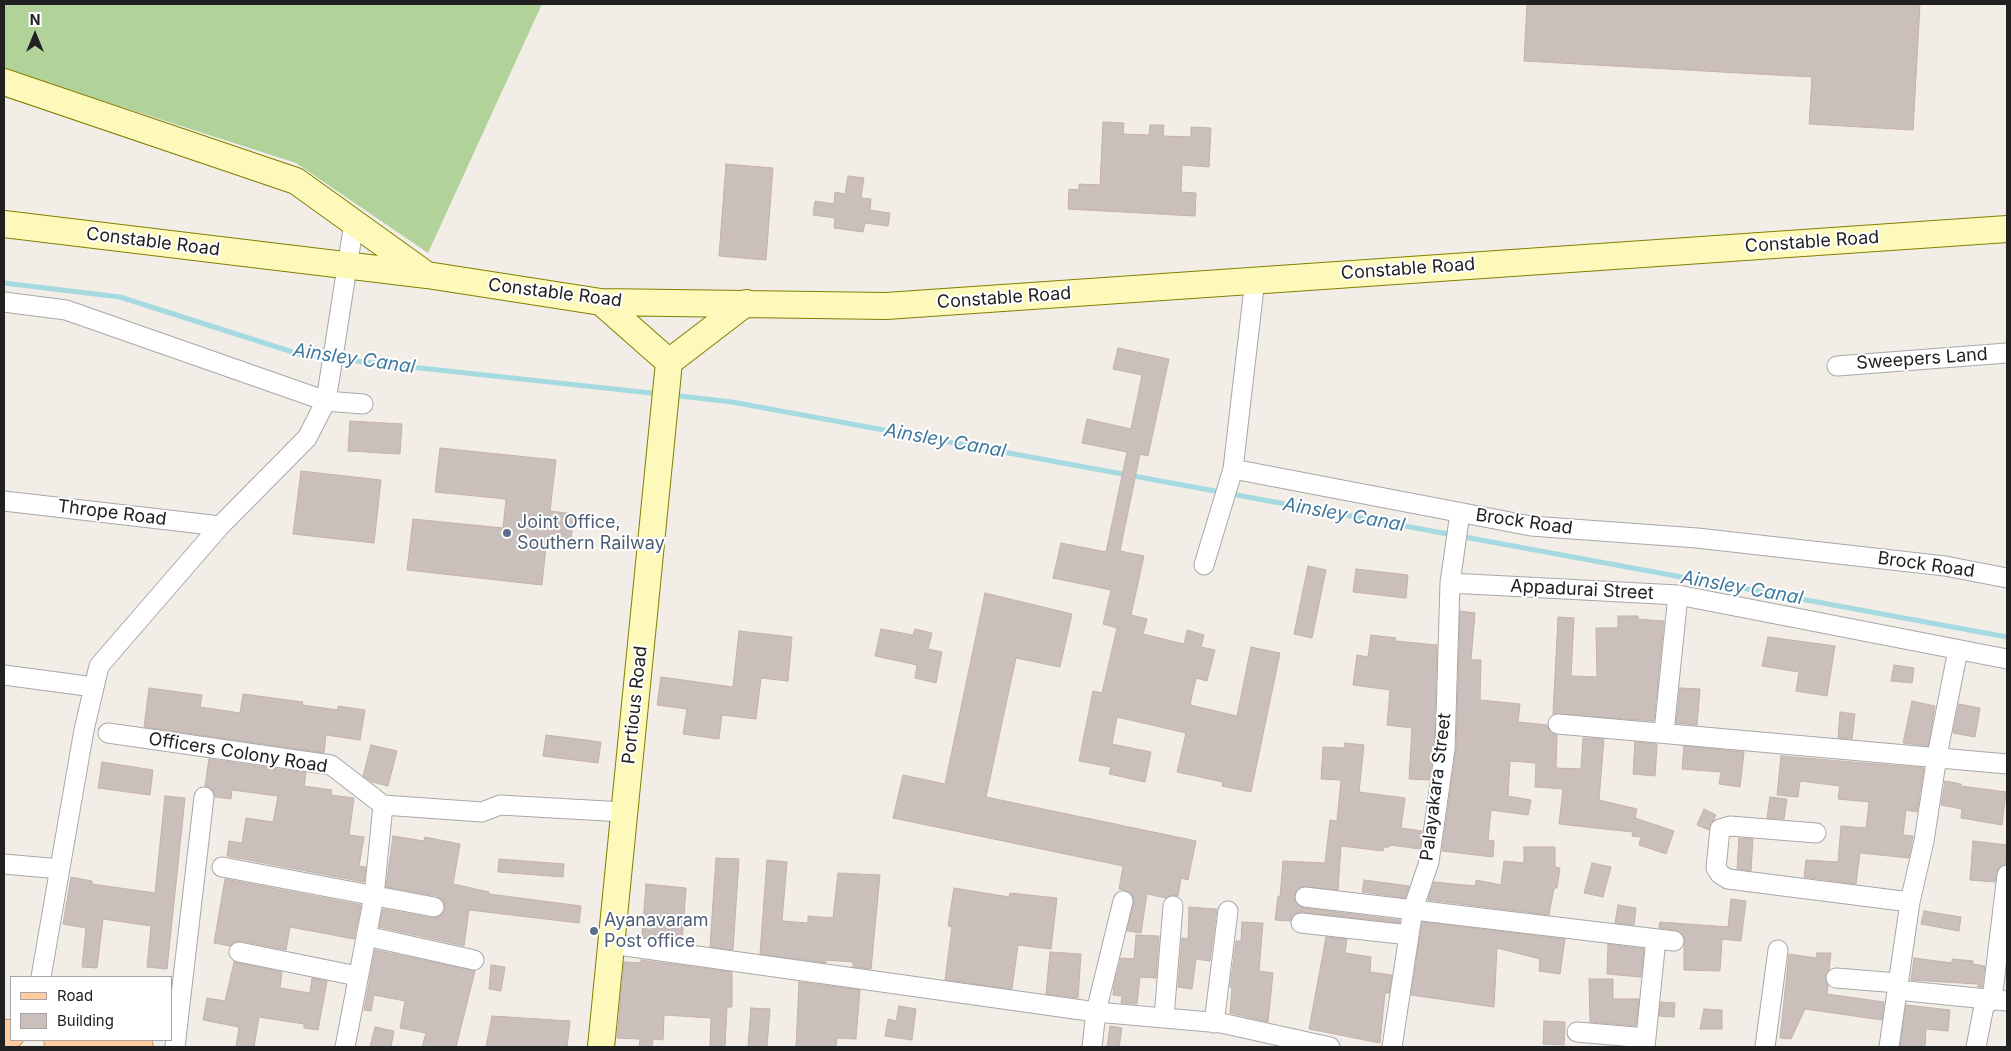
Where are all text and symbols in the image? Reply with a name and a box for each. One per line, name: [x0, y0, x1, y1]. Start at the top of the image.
north arrow: [10, 10, 60, 60]
text: N: [30, 11, 40, 28]
street label: Constable Road: [85, 223, 221, 261]
street label: Constable Road: [1744, 227, 1880, 257]
street label: Constable Road: [1340, 254, 1476, 284]
street label: Constable Road: [487, 274, 623, 312]
street label: Constable Road: [936, 283, 1072, 313]
water label: Ainsley Canal: [291, 339, 417, 379]
street label: Sweepers Land: [1856, 344, 1988, 374]
water label: Ainsley Canal: [882, 419, 1008, 463]
water label: Ainsley Canal: [1281, 493, 1407, 537]
street label: Thrope Road: [56, 496, 168, 530]
street label: Brock Road: [1474, 505, 1574, 539]
place label: Joint Office, Southern Railway: [517, 512, 665, 554]
marker: Joint Office, Southern Railway: [501, 527, 513, 539]
street label: Brock Road: [1876, 548, 1976, 582]
water label: Ainsley Canal: [1679, 566, 1805, 610]
street label: Appadurai Street: [1510, 575, 1654, 605]
street label: Portious Road: [618, 645, 652, 765]
street label: Palayakara Street: [1416, 712, 1456, 862]
street label: Officers Colony Road: [147, 728, 329, 778]
place label: Ayanavaram Post office: [604, 910, 709, 952]
marker: Ayanavaram Post office: [588, 925, 600, 937]
legend: [10, 976, 172, 1041]
text: Road: [57, 986, 93, 1005]
text: Building: [57, 1011, 114, 1030]

